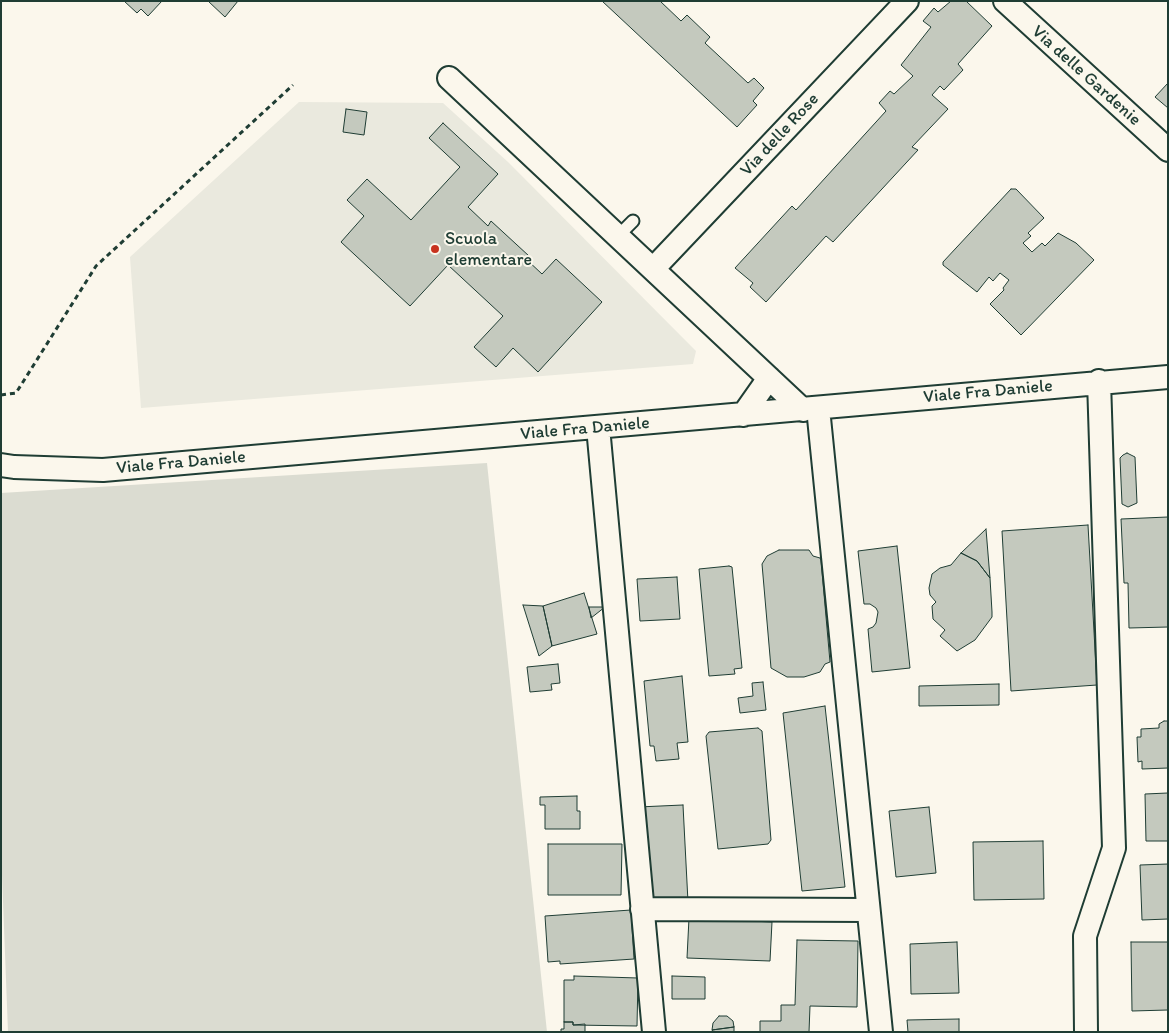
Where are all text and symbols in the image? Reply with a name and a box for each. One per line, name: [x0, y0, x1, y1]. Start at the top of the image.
street label: Via delle Gardenie: [1027, 21, 1145, 131]
street label: Via delle Rose: [736, 89, 824, 181]
place label: Scuola elementare: [445, 228, 532, 270]
marker: Scuola elementare: [429, 243, 441, 255]
street label: Viale Fra Daniele: [922, 376, 1054, 408]
street label: Viale Fra Daniele: [519, 413, 651, 445]
street label: Viale Fra Daniele: [115, 447, 247, 479]

